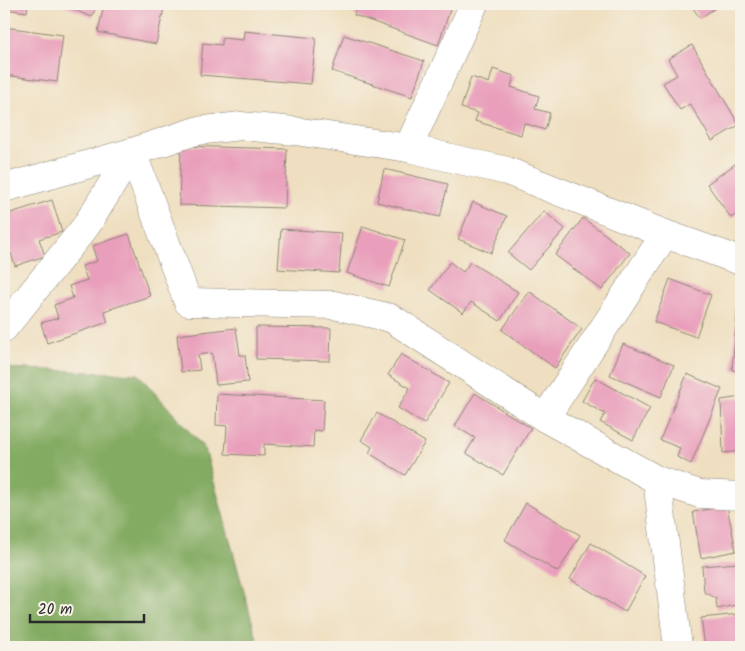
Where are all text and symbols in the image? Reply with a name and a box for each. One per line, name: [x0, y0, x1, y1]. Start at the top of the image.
scale bar: [30, 591, 144, 623]
text: 20 m: [38, 598, 72, 622]

